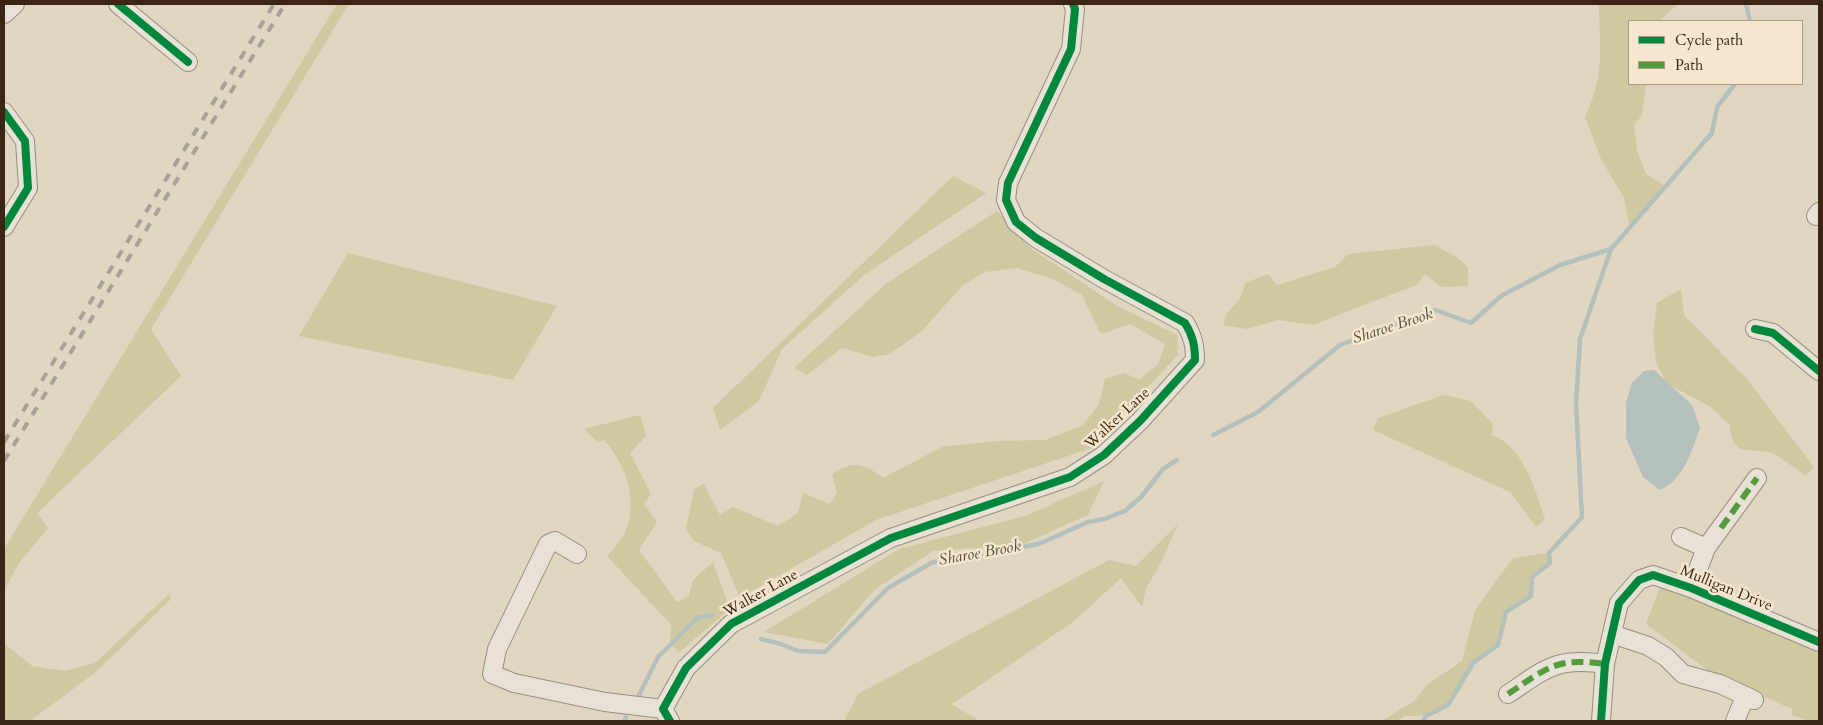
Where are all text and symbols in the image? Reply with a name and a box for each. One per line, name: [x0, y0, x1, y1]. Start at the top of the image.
legend: [1628, 20, 1803, 85]
text: Cycle path: [1675, 30, 1743, 50]
text: Path: [1675, 55, 1703, 75]
water label: Sharoe Brook: [1350, 305, 1436, 349]
street label: Walker Lane: [1082, 384, 1154, 454]
water label: Sharoe Brook: [937, 537, 1023, 571]
street label: Mulligan Drive: [1677, 562, 1775, 616]
street label: Walker Lane: [721, 566, 801, 622]

